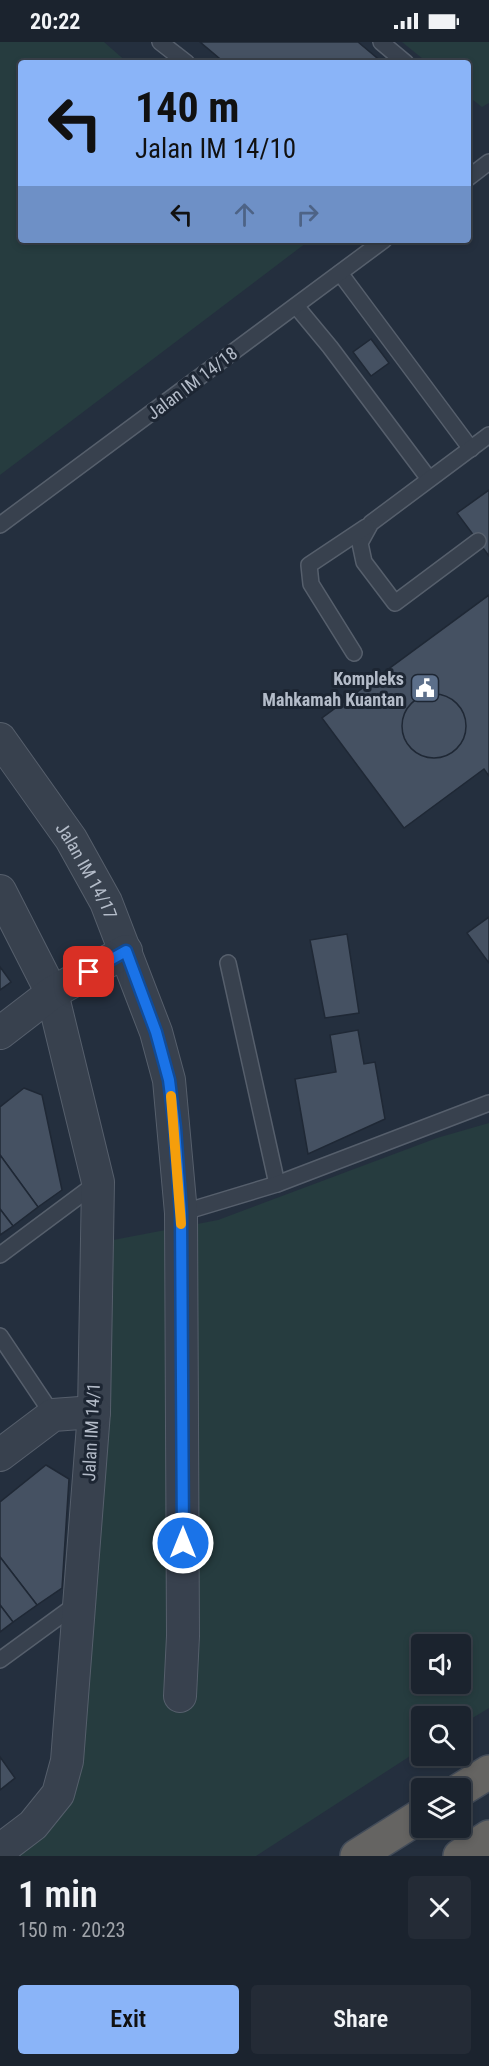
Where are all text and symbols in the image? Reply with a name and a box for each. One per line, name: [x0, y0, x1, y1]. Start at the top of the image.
text: 20:22: [30, 9, 81, 34]
text: 140 m: [135, 83, 240, 132]
icon: left: [36, 84, 114, 162]
text: Jalan IM 14/10: [135, 133, 296, 165]
icon: left: [165, 198, 198, 231]
icon: ahead: [228, 198, 261, 231]
icon: right: [291, 198, 324, 231]
street label: Jalan IM 14/18: [143, 342, 241, 424]
place label: Kompleks Mahkamah Kuantan: [262, 668, 404, 710]
public building icon: Kompleks Mahkamah Kuantan: [409, 672, 441, 704]
street label: Jalan IM 14/17: [52, 818, 122, 922]
pin: [63, 946, 114, 997]
icon: arrive: [72, 955, 105, 988]
street label: Jalan IM 14/1: [78, 1382, 104, 1482]
position arrow: [151, 1511, 215, 1575]
map controls: [411, 1634, 471, 1838]
button: sound: [411, 1634, 471, 1694]
button: search: [411, 1706, 471, 1766]
button: layers: [411, 1778, 471, 1838]
text: 1 min: [18, 1874, 98, 1916]
button: close: [408, 1876, 471, 1939]
text: 150 m · 20:23: [18, 1918, 125, 1942]
button: Exit: [18, 1985, 239, 2054]
button: Share: [251, 1985, 471, 2054]

